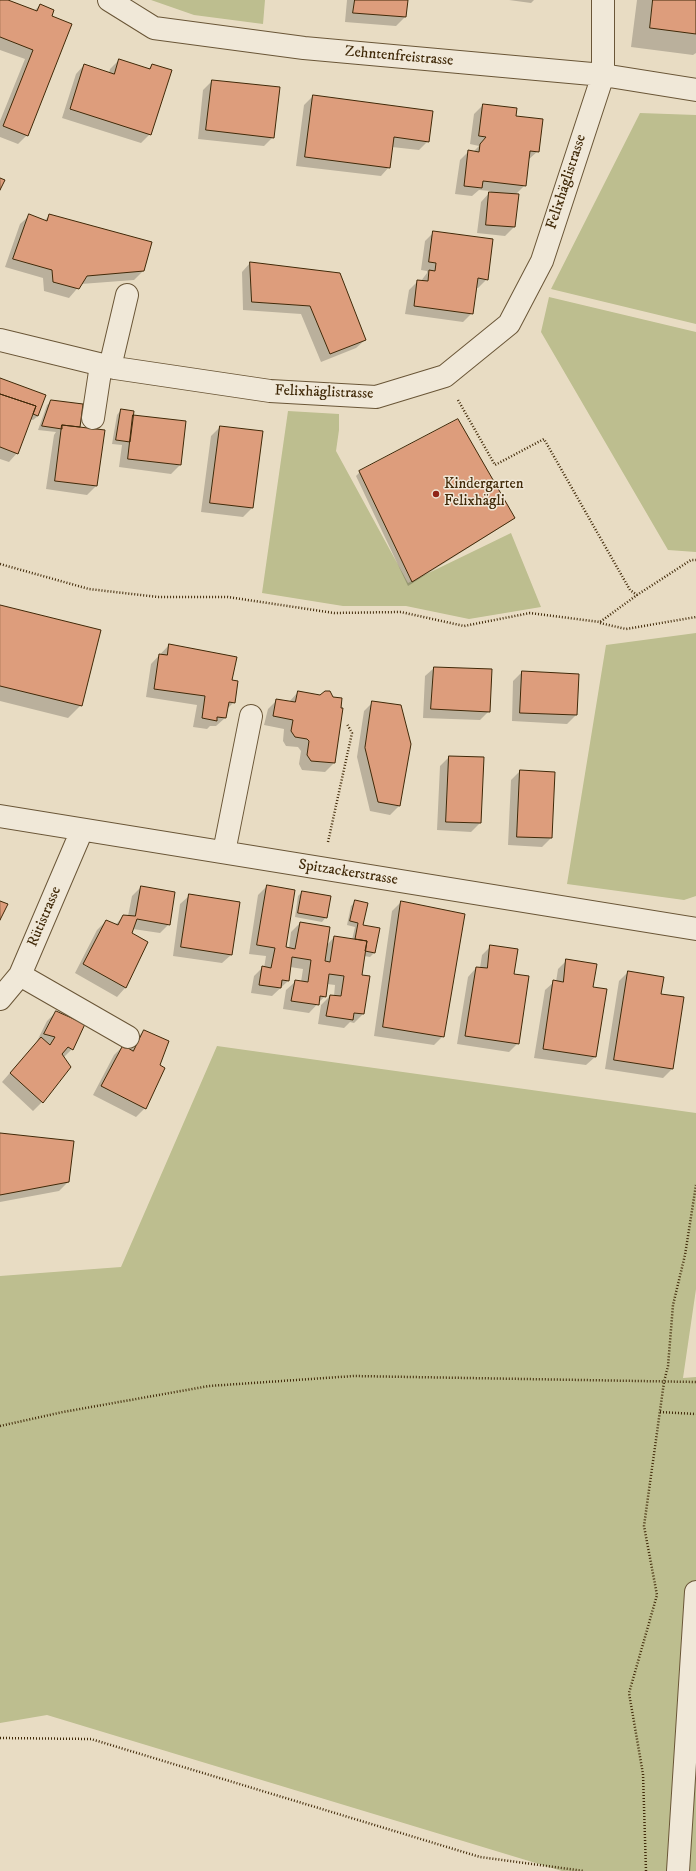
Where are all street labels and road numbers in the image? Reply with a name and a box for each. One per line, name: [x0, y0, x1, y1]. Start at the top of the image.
street label: Zehntenfreistrasse: [344, 43, 454, 71]
street label: Felixhäglistrasse: [543, 132, 591, 232]
street label: Felixhäglistrasse: [274, 382, 374, 404]
street label: Spitzackerstrasse: [297, 856, 399, 890]
street label: Rütistrasse: [24, 884, 66, 950]

